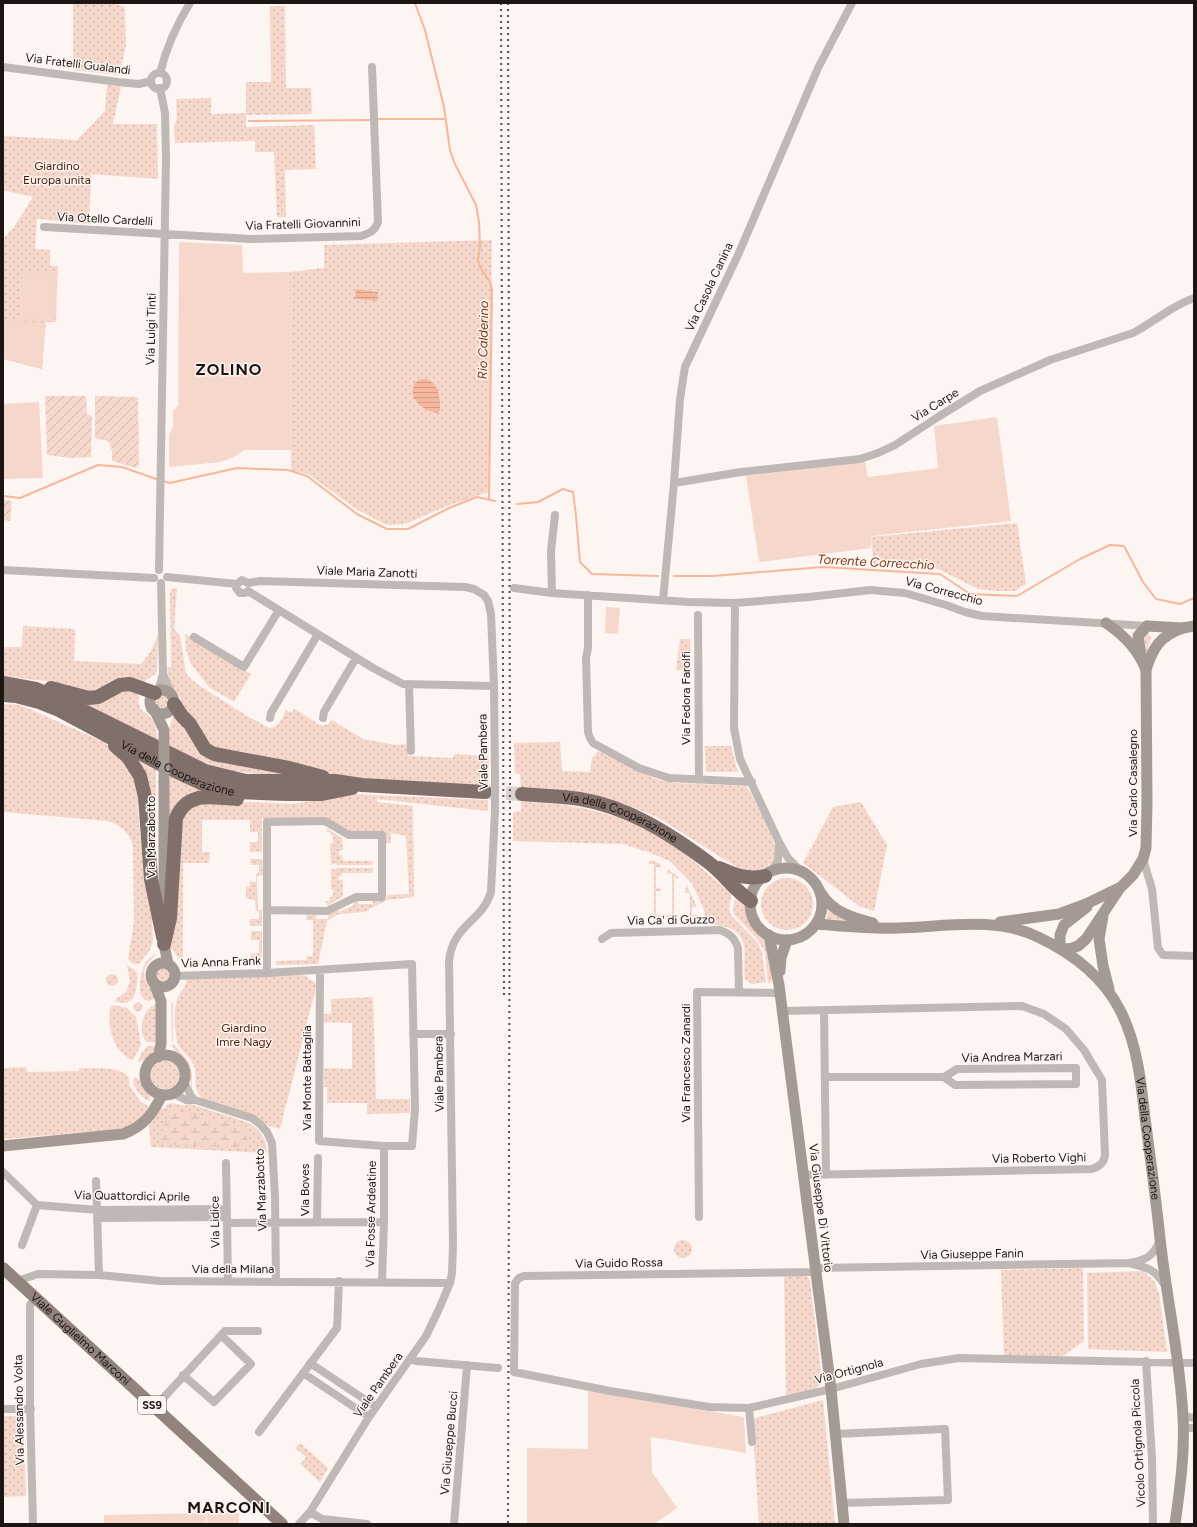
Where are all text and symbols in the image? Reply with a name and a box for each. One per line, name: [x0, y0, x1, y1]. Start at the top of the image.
street label: Via Fratelli Gualandi: [25, 51, 131, 77]
park label: Giardino Europa unita: [23, 159, 91, 187]
street label: Via Otello Cardelli: [57, 209, 153, 229]
street label: Via Fratelli Giovannini: [245, 215, 361, 233]
street label: Via Casola Canina: [682, 240, 736, 334]
street label: Via Luigi Tinti: [143, 293, 159, 365]
water label: Rio Calderino: [475, 300, 491, 380]
district label: ZOLINO: [196, 360, 262, 379]
street label: Via Carpe: [909, 385, 961, 425]
water label: Torrente Correcchio: [817, 551, 935, 573]
street label: Viale Maria Zanotti: [316, 563, 418, 581]
street label: Via Correcchio: [904, 574, 984, 608]
street label: Via Fedora Farolfi: [679, 651, 693, 745]
street label: Viale Pambera: [475, 714, 491, 790]
street label: Via Carlo Casalegno: [1126, 729, 1140, 837]
street label: Via della Cooperazione: [118, 737, 236, 799]
street label: Via della Cooperazione: [561, 790, 681, 846]
street label: Via Marzabotto: [144, 796, 158, 878]
street label: Via Ca' di Guzzo: [627, 912, 715, 928]
street label: Via Anna Frank: [181, 954, 261, 970]
street label: Via Francesco Zanardi: [679, 1003, 693, 1123]
park label: Giardino Imre Nagy: [216, 1021, 273, 1049]
street label: Via Monte Battaglia: [300, 1025, 314, 1131]
street label: Viale Pambera: [431, 1036, 447, 1112]
street label: Via Andrea Marzari: [961, 1049, 1063, 1065]
street label: Via della Cooperazione: [1133, 1076, 1163, 1201]
street label: Via Giuseppe Di Vittorio: [806, 1143, 836, 1273]
street label: Via Marzabotto: [253, 1148, 269, 1231]
street label: Via Roberto Vighi: [992, 1150, 1086, 1166]
street label: Via Fosse Ardeatine: [363, 1160, 379, 1267]
street label: Via Boves: [298, 1163, 312, 1216]
street label: Via Quattordici Aprile: [74, 1188, 190, 1204]
street label: Via Lidice: [208, 1195, 222, 1248]
street label: Via Giuseppe Fanin: [920, 1246, 1024, 1262]
street label: Via Guido Rossa: [575, 1255, 663, 1271]
street label: Via della Milana: [192, 1262, 274, 1276]
street label: Viale Guglielmo Marconi: [28, 1290, 133, 1388]
street label: Viale Pambera: [350, 1350, 406, 1420]
street label: Via Alessandro Volta: [11, 1355, 27, 1465]
street label: Via Ortignola: [813, 1355, 885, 1387]
street label: Vicolo Ortignola Piccola: [1128, 1378, 1148, 1508]
street label: Via Giuseppe Bucci: [437, 1390, 461, 1496]
road number: SS9: [138, 1396, 166, 1414]
district label: MARCONI: [187, 1498, 271, 1517]

